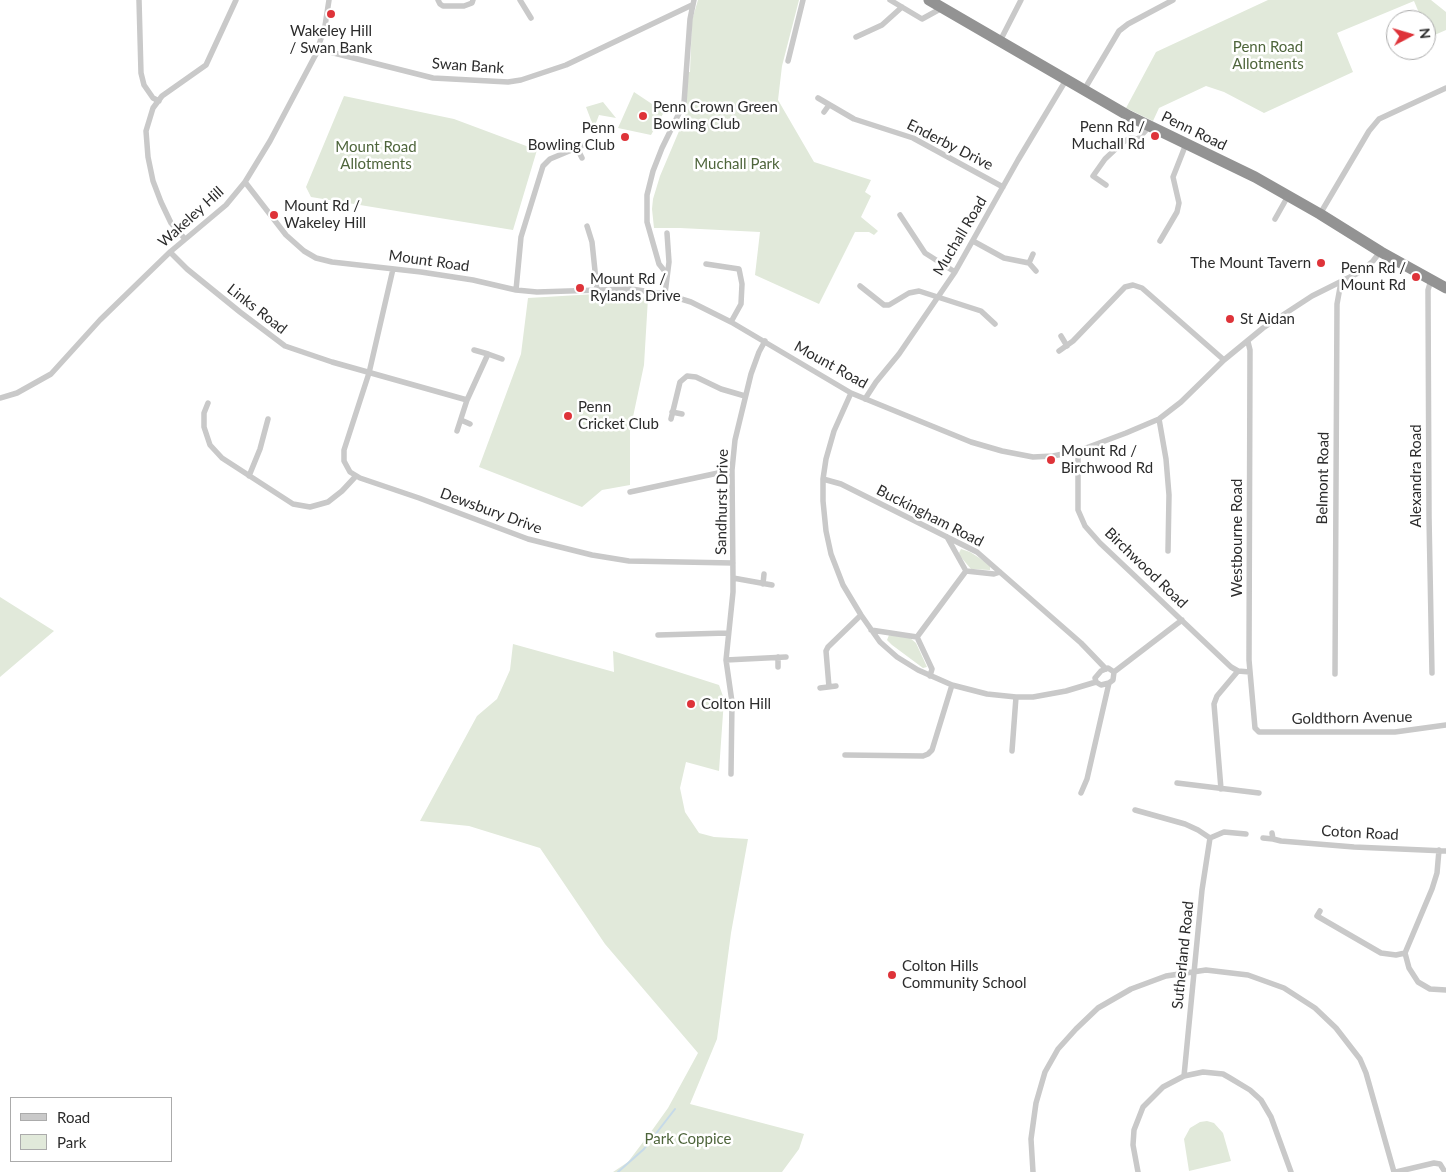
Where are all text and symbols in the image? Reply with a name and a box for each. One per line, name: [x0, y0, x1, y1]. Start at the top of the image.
marker: Wakeley Hill / Swan Bank: [325, 8, 337, 20]
north arrow: [1386, 10, 1436, 60]
place label: Wakeley Hill / Swan Bank: [290, 22, 372, 57]
text: N: [1416, 27, 1434, 40]
park label: Penn Road Allotments: [1232, 38, 1304, 73]
street label: Swan Bank: [431, 55, 505, 77]
place label: Penn Crown Green Bowling Club: [653, 98, 778, 133]
street label: Penn Road: [1158, 107, 1230, 155]
marker: Penn Crown Green Bowling Club: [637, 110, 649, 122]
street label: Enderby Drive: [904, 116, 996, 174]
place label: Penn Rd / Muchall Rd: [1072, 118, 1145, 153]
place label: Penn Bowling Club: [528, 119, 615, 154]
marker: Penn Rd / Muchall Rd: [1149, 130, 1161, 142]
marker: Penn Bowling Club: [619, 131, 631, 143]
park label: Mount Road Allotments: [335, 138, 417, 173]
park label: Muchall Park: [694, 155, 780, 173]
street label: Wakeley Hill: [154, 183, 228, 251]
street label: Muchall Road: [929, 193, 991, 279]
place label: Mount Rd / Wakeley Hill: [284, 197, 366, 232]
marker: Mount Rd / Wakeley Hill: [268, 209, 280, 221]
street label: Mount Road: [387, 246, 471, 276]
place label: The Mount Tavern: [1190, 254, 1311, 272]
marker: The Mount Tavern: [1315, 257, 1327, 269]
place label: Penn Rd / Mount Rd: [1341, 259, 1406, 294]
place label: Mount Rd / Rylands Drive: [590, 270, 681, 305]
marker: Penn Rd / Mount Rd: [1410, 271, 1422, 283]
street label: Links Road: [224, 280, 290, 338]
marker: Mount Rd / Rylands Drive: [574, 282, 586, 294]
place label: St Aidan: [1240, 310, 1295, 328]
marker: St Aidan: [1224, 313, 1236, 325]
street label: Mount Road: [791, 337, 871, 393]
place label: Penn Cricket Club: [578, 398, 659, 433]
marker: Penn Cricket Club: [562, 410, 574, 422]
street label: Alexandra Road: [1407, 424, 1425, 528]
street label: Belmont Road: [1313, 432, 1333, 524]
place label: Mount Rd / Birchwood Rd: [1061, 442, 1153, 477]
street label: Sandhurst Drive: [712, 449, 732, 555]
marker: Mount Rd / Birchwood Rd: [1045, 454, 1057, 466]
street label: Westbourne Road: [1228, 479, 1246, 597]
street label: Buckingham Road: [873, 481, 987, 551]
street label: Dewsbury Drive: [438, 484, 544, 538]
street label: Birchwood Road: [1101, 524, 1191, 612]
place label: Colton Hill: [701, 695, 771, 713]
marker: Colton Hill: [685, 698, 697, 710]
street label: Goldthorn Avenue: [1291, 708, 1413, 728]
street label: Coton Road: [1321, 822, 1399, 844]
street label: Sutherland Road: [1168, 900, 1198, 1010]
place label: Colton Hills Community School: [902, 957, 1027, 992]
marker: Colton Hills Community School: [886, 969, 898, 981]
legend: [10, 1097, 172, 1162]
text: Road: [57, 1108, 90, 1126]
park label: Park Coppice: [645, 1130, 731, 1148]
text: Park: [57, 1133, 86, 1151]

